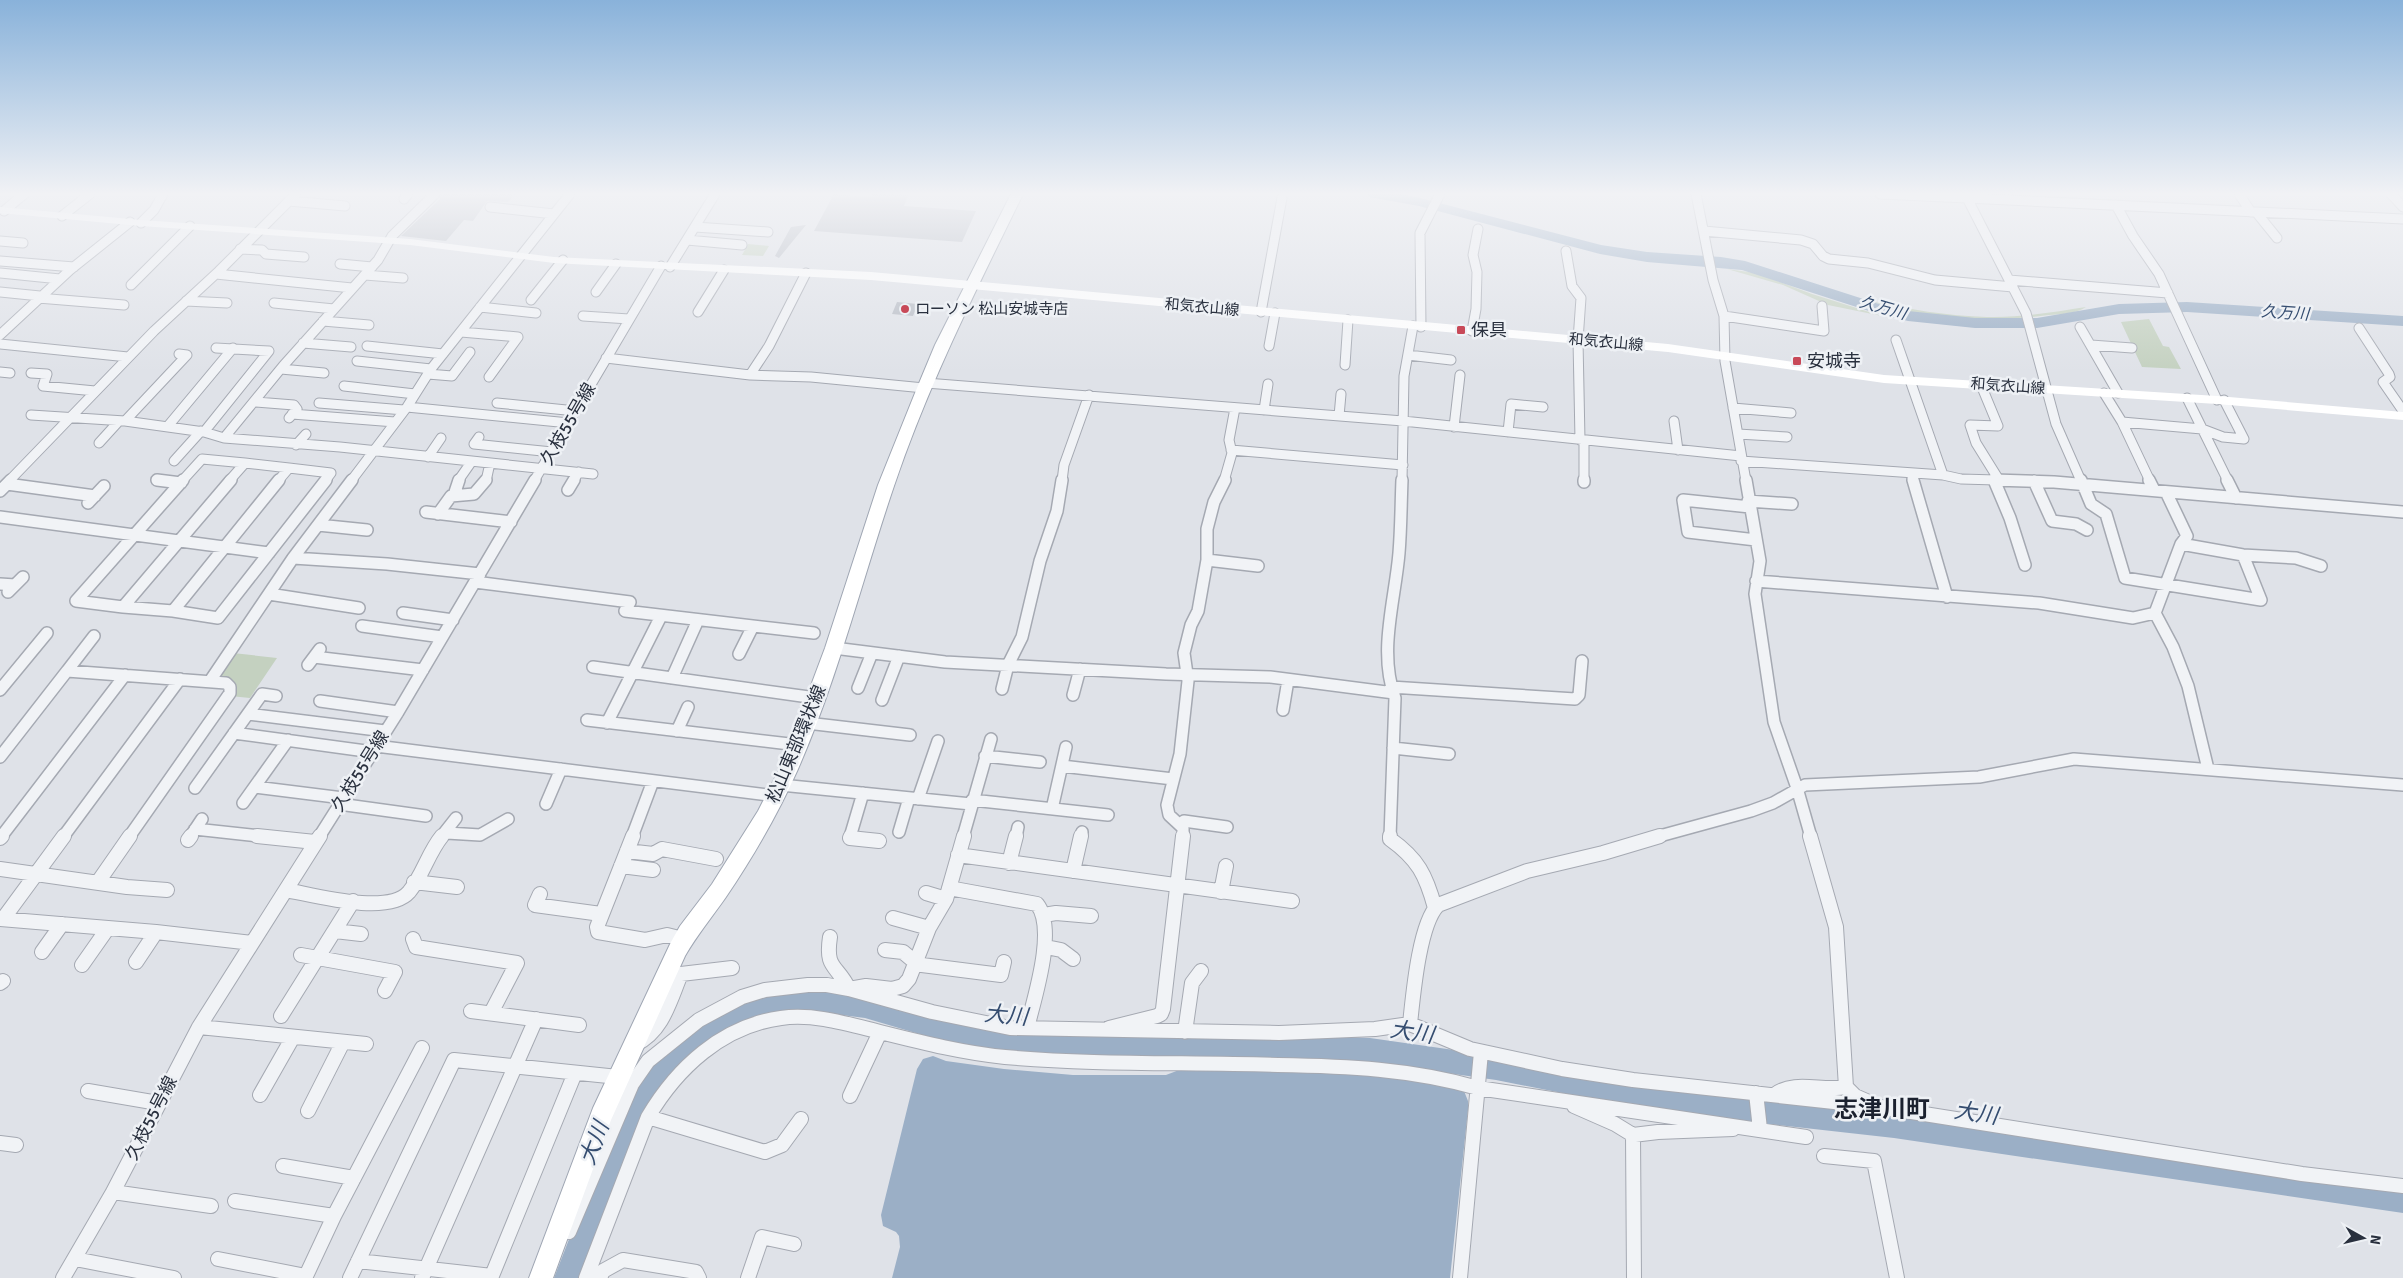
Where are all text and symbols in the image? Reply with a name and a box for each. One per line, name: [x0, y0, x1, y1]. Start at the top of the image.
water label: 久万川: [1857, 292, 1911, 325]
street label: 和気衣山線: [1164, 295, 1240, 319]
place label: ローソン 松山安城寺店: [915, 300, 1068, 318]
water label: 久万川: [2260, 301, 2312, 325]
marker: ローソン 松山安城寺店: [899, 303, 911, 315]
place label: 保具: [1471, 319, 1507, 341]
marker: 保具: [1455, 324, 1467, 336]
street label: 和気衣山線: [1568, 330, 1644, 354]
place label: 安城寺: [1807, 350, 1861, 372]
marker: 安城寺: [1791, 355, 1803, 367]
street label: 和気衣山線: [1970, 374, 2046, 398]
street label: 久枝55号線: [536, 379, 600, 469]
street label: 松山東部環状線: [761, 682, 831, 806]
street label: 久枝55号線: [326, 726, 394, 816]
water label: 大川: [983, 1000, 1031, 1031]
water label: 大川: [1388, 1016, 1438, 1049]
street label: 久枝55号線: [120, 1072, 182, 1164]
district label: 志津川町: [1834, 1094, 1930, 1124]
water label: 大川: [1952, 1097, 2002, 1130]
water label: 大川: [574, 1116, 615, 1168]
north arrow: [2338, 1213, 2388, 1263]
text: N: [2366, 1234, 2384, 1246]

